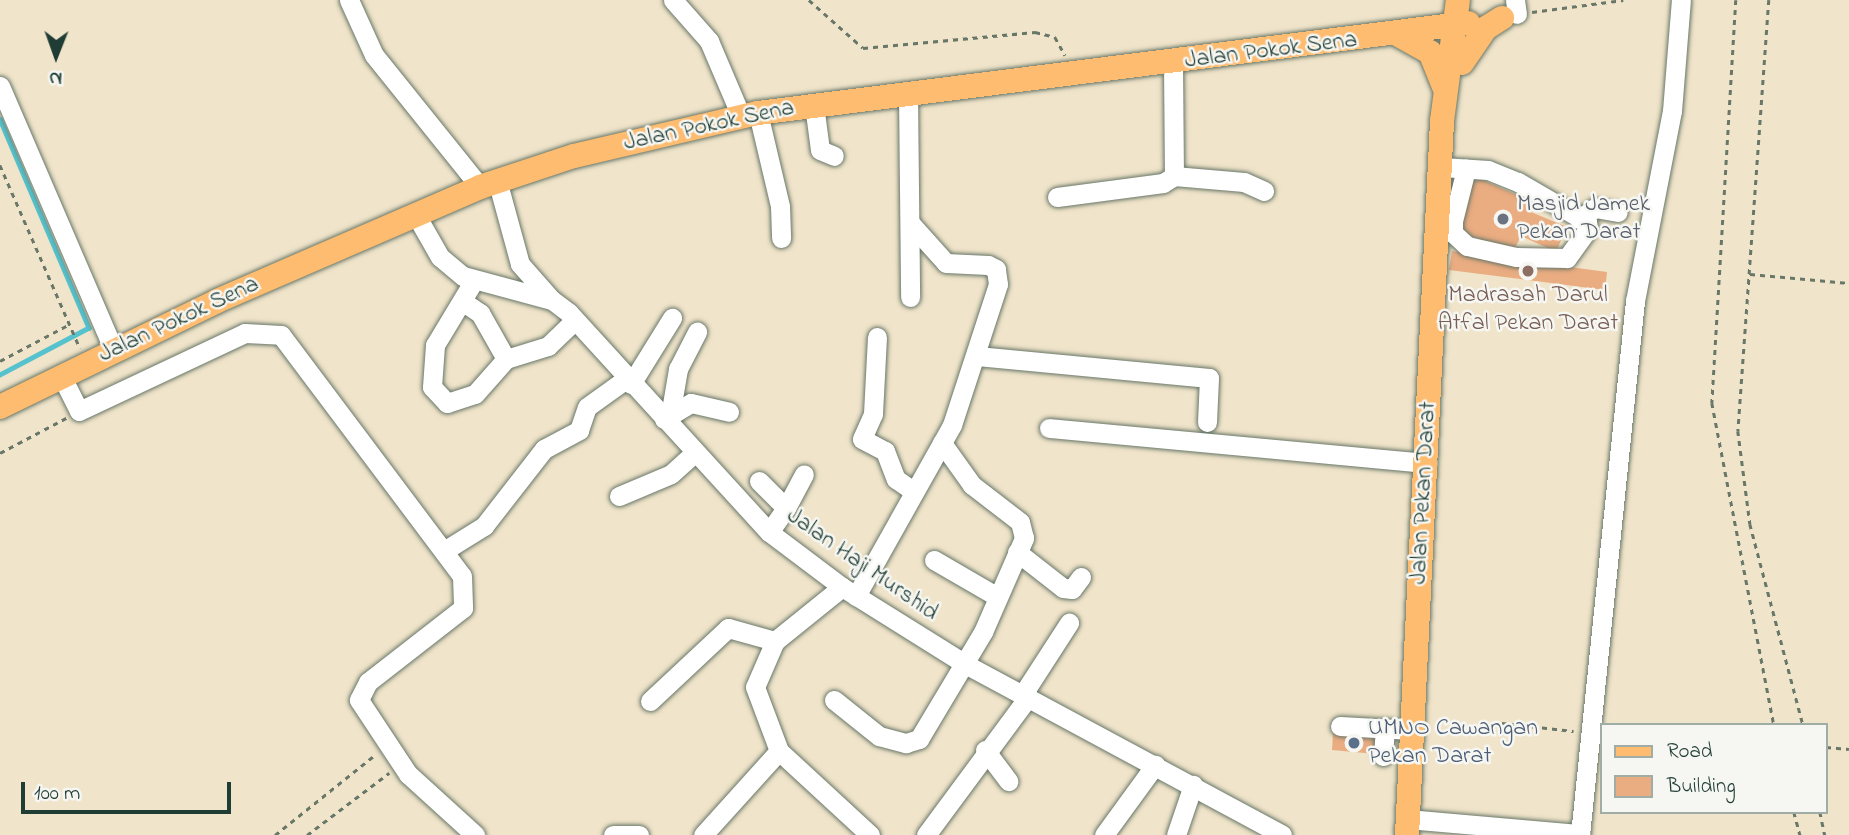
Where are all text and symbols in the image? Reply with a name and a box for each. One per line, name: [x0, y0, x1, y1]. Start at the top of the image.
north arrow: [21, 21, 91, 91]
street label: Jalan Pokok Sena: [1183, 26, 1359, 76]
text: N: [49, 64, 62, 91]
street label: Jalan Pokok Sena: [621, 94, 797, 158]
place label: Masjid Jamek Pekan Darat: [1517, 191, 1650, 247]
marker: Masjid Jamek Pekan Darat: [1495, 211, 1511, 227]
marker: Madrasah Darul Atfal Pekan Darat: [1520, 263, 1536, 279]
street label: Jalan Pokok Sena: [94, 270, 264, 370]
place label: Madrasah Darul Atfal Pekan Darat: [1438, 282, 1618, 338]
street label: Jalan Pekan Darat: [1405, 401, 1443, 585]
street label: Jalan Haji Murshid: [781, 502, 943, 628]
place label: UMNO Cawangan Pekan Darat: [1368, 715, 1538, 771]
legend: [1601, 723, 1828, 814]
marker: UMNO Cawangan Pekan Darat: [1346, 735, 1362, 751]
text: Road: [1667, 737, 1713, 767]
scale bar: [24, 768, 234, 812]
text: Building: [1667, 772, 1736, 802]
text: 100 m: [34, 779, 80, 809]

